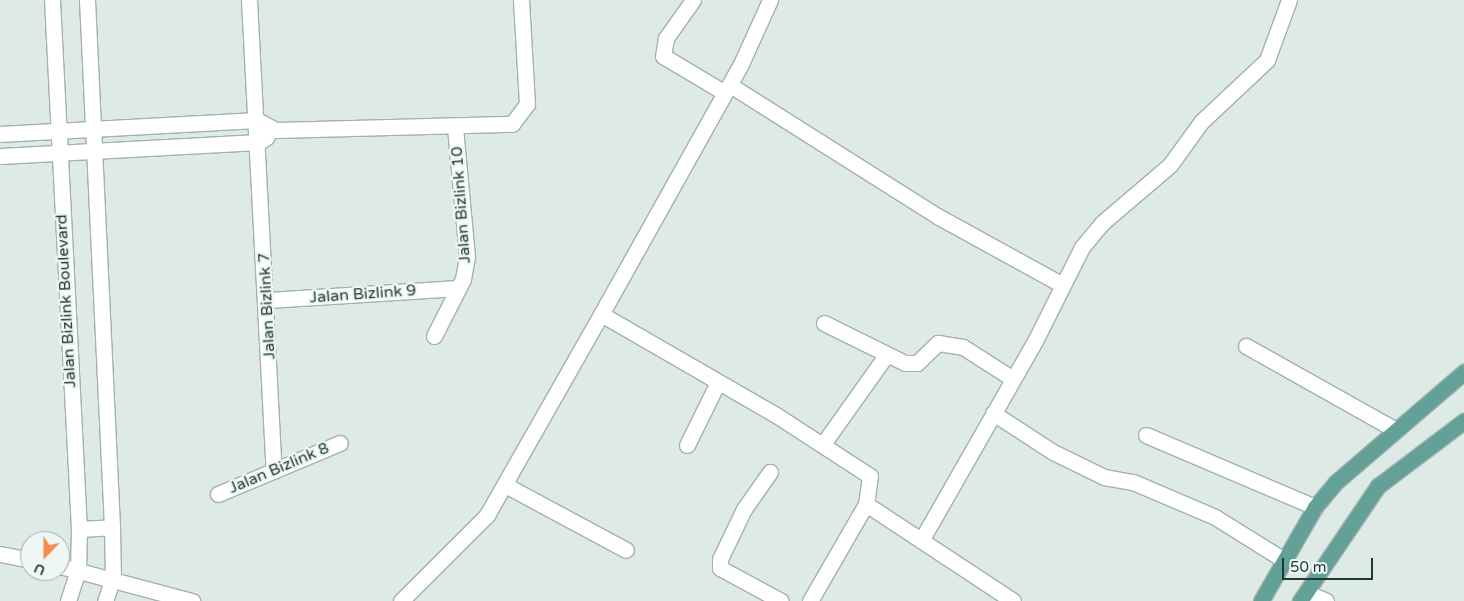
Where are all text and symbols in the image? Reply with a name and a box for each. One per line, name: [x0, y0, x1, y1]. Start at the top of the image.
street label: Jalan Bizlink 10: [447, 146, 475, 264]
street label: Jalan Bizlink Boulevard: [52, 214, 80, 388]
street label: Jalan Bizlink 7: [255, 252, 279, 360]
street label: Jalan Bizlink 9: [309, 281, 417, 307]
street label: Jalan Bizlink 8: [226, 438, 332, 498]
north arrow: [20, 531, 70, 581]
scale bar: [1284, 548, 1375, 580]
text: 50 m: [1290, 558, 1327, 576]
text: U: [31, 560, 48, 579]

